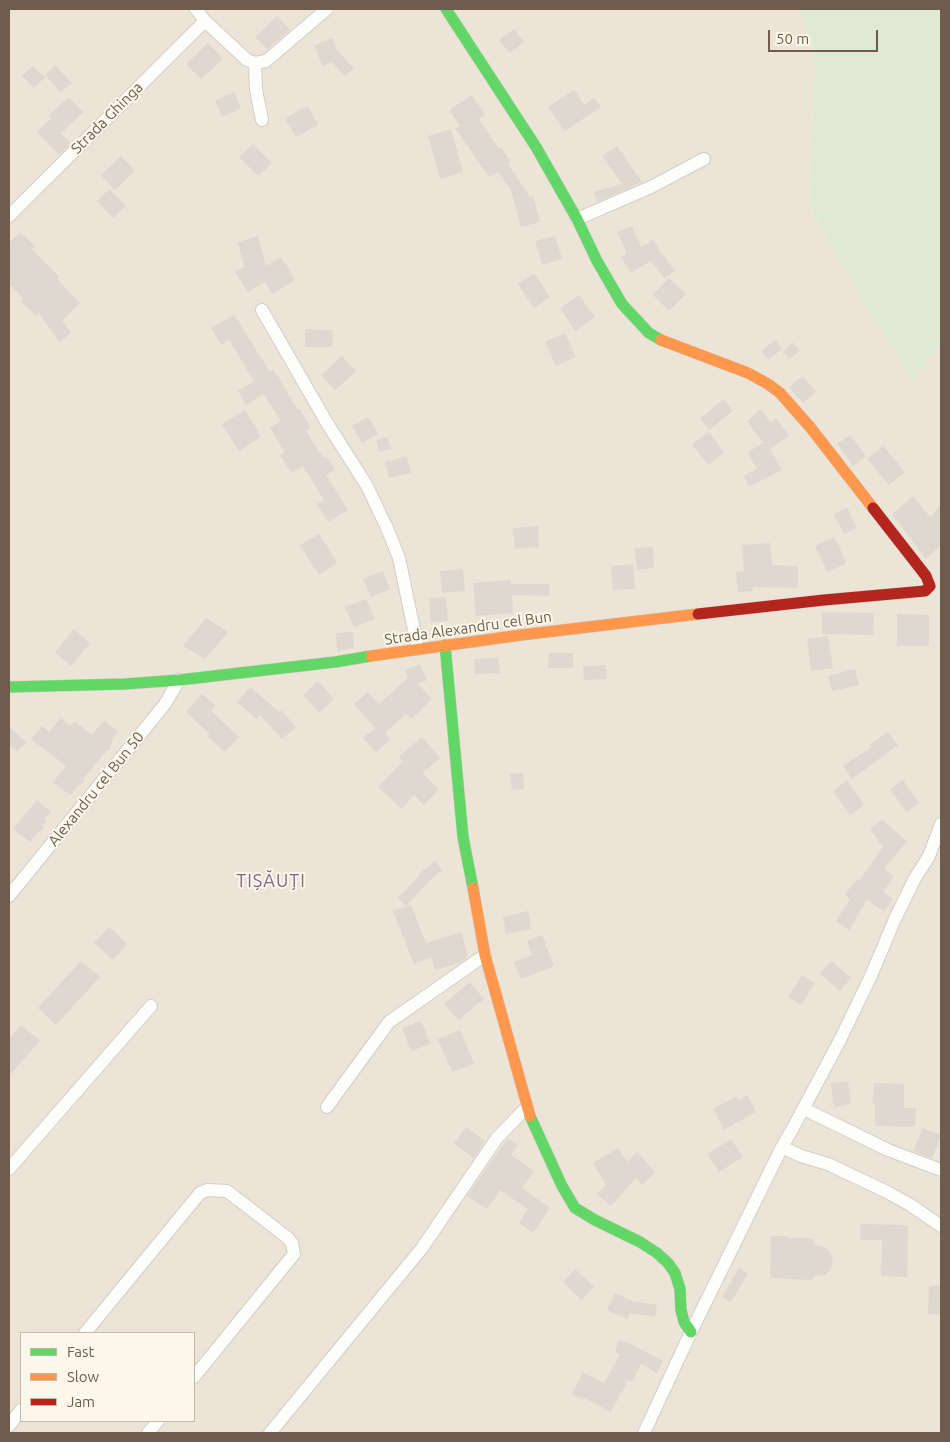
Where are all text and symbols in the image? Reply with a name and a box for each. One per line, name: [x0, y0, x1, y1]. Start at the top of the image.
scale bar: [770, 20, 880, 52]
text: 50 m: [776, 30, 809, 47]
street label: Strada Ghinga: [67, 78, 147, 158]
street label: Strada Alexandru cel Bun: [383, 607, 553, 649]
street label: Alexandru cel Bun 50: [44, 728, 148, 850]
district label: TIȘĂUȚI: [235, 870, 307, 892]
legend: [20, 1332, 195, 1422]
text: Fast: [67, 1343, 94, 1360]
text: Slow: [67, 1368, 99, 1385]
text: Jam: [67, 1393, 95, 1410]

